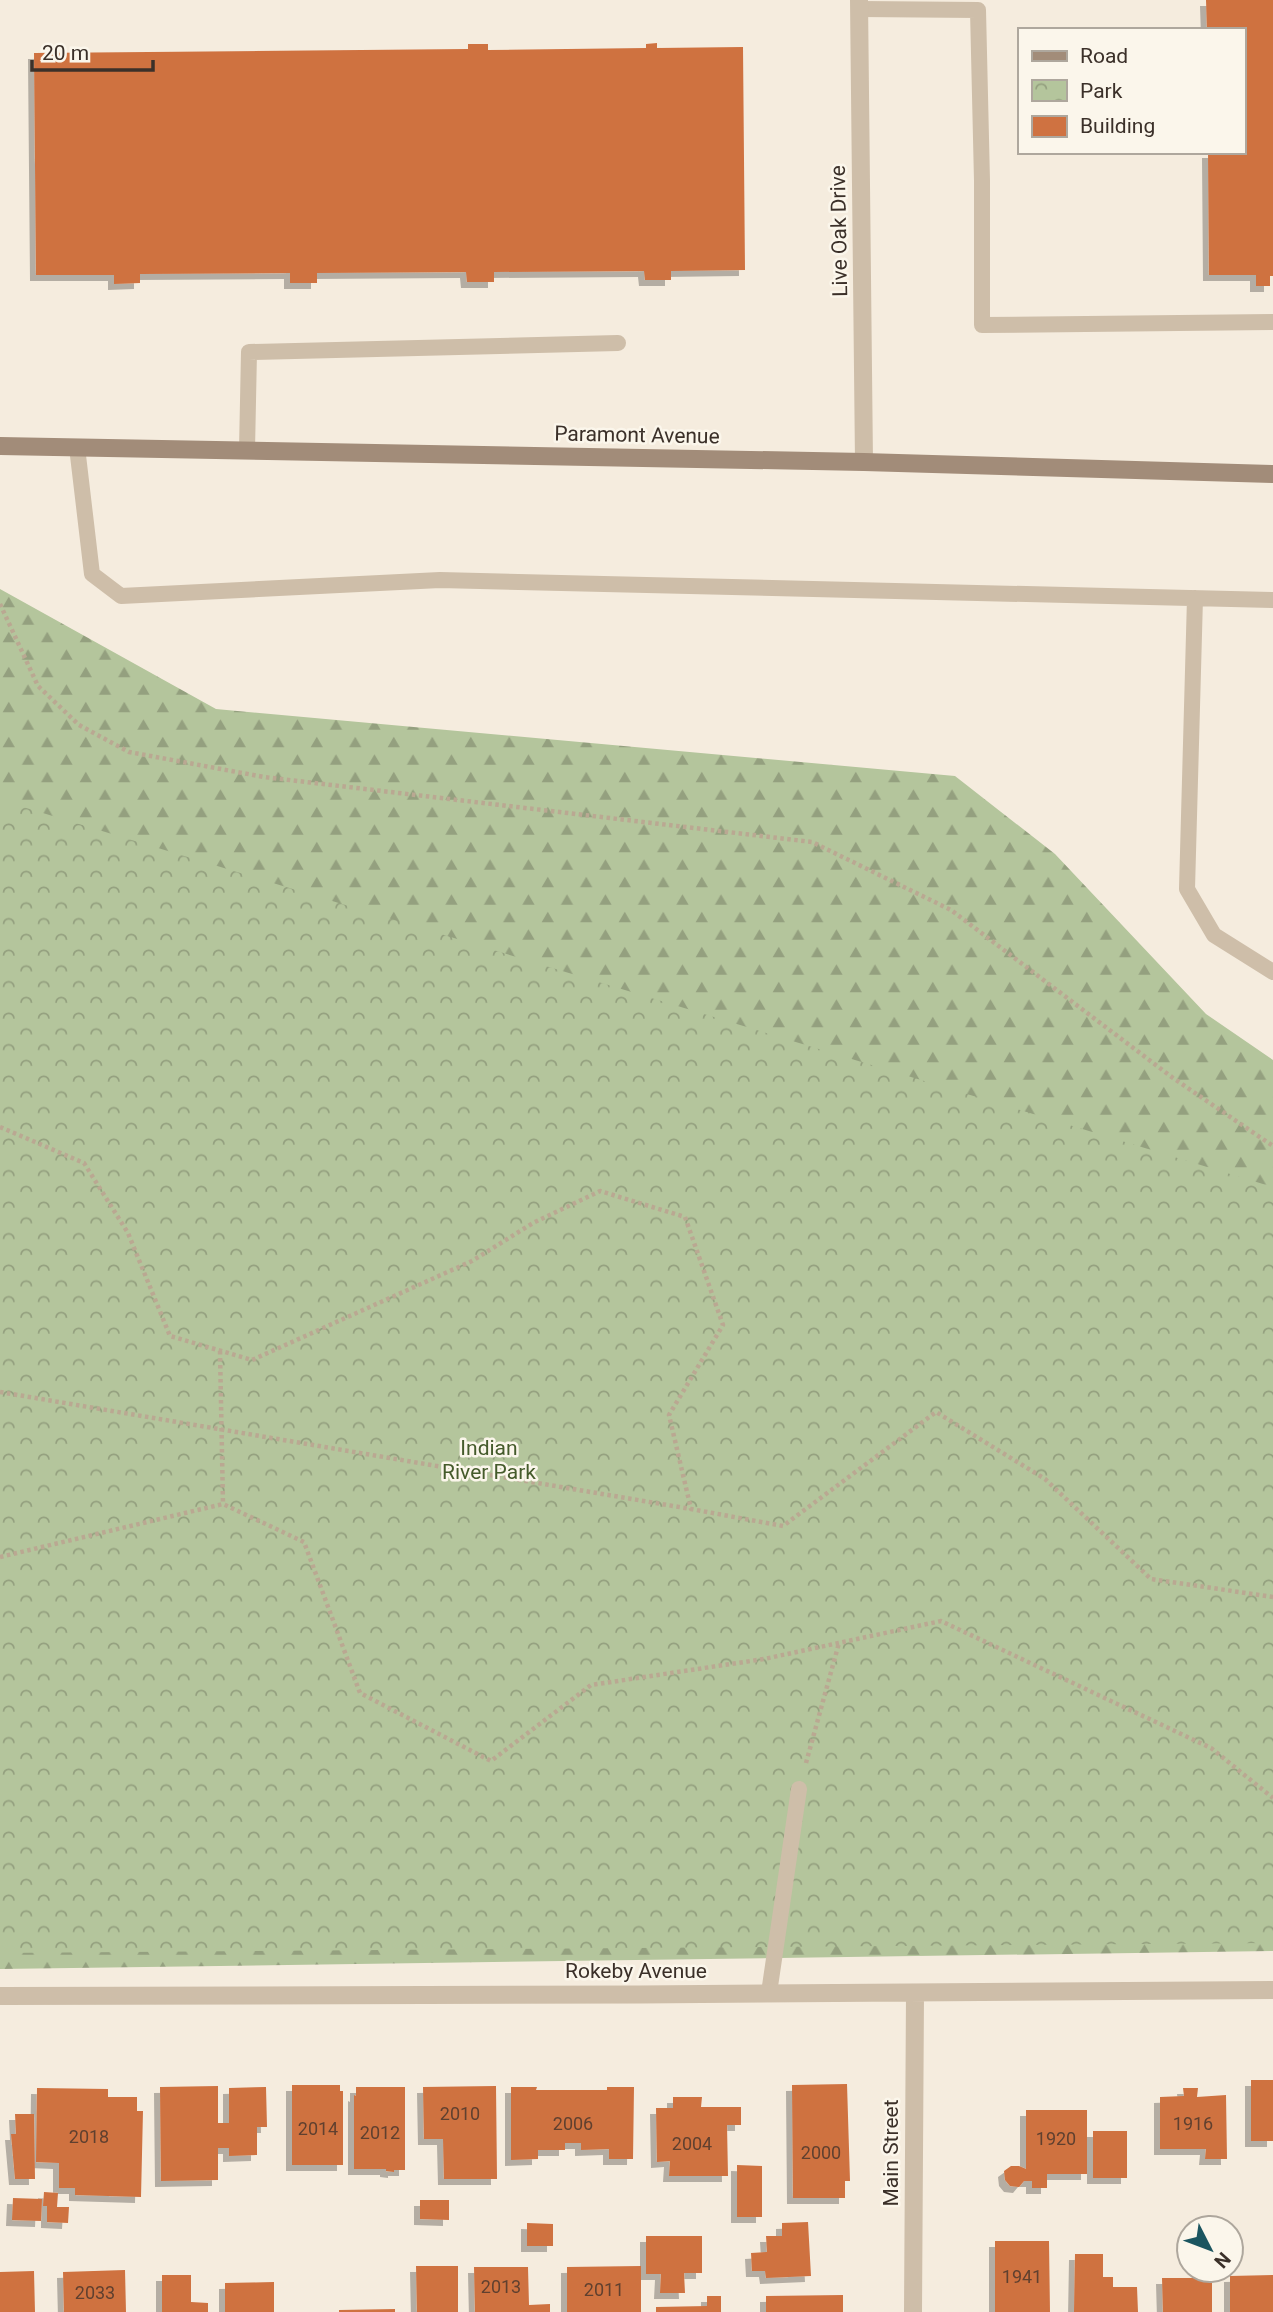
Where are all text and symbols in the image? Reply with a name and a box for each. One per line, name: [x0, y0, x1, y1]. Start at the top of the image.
scale bar: [32, 28, 152, 72]
legend: [1018, 28, 1245, 154]
text: 20 m: [42, 41, 89, 65]
text: Road: [1080, 44, 1128, 68]
text: Park: [1080, 79, 1123, 103]
text: Building: [1080, 114, 1155, 138]
street label: Live Oak Drive: [826, 165, 852, 297]
street label: Paramont Avenue: [554, 422, 720, 448]
park label: Indian River Park: [442, 1436, 536, 1484]
street label: Rokeby Avenue: [565, 1959, 707, 1983]
street label: Main Street: [879, 2099, 903, 2207]
house number: 2010: [440, 2103, 480, 2124]
house number: 2006: [553, 2113, 593, 2134]
house number: 1916: [1173, 2113, 1213, 2134]
house number: 2014: [298, 2118, 338, 2139]
house number: 2012: [360, 2122, 400, 2143]
house number: 2018: [69, 2126, 109, 2147]
house number: 1920: [1036, 2128, 1076, 2149]
house number: 2004: [672, 2133, 712, 2154]
house number: 2000: [801, 2142, 841, 2163]
north arrow: [1175, 2214, 1245, 2284]
text: N: [1209, 2247, 1235, 2273]
house number: 1941: [1002, 2266, 1042, 2287]
house number: 2013: [481, 2276, 521, 2297]
house number: 2011: [584, 2279, 624, 2300]
house number: 2033: [75, 2282, 115, 2303]

